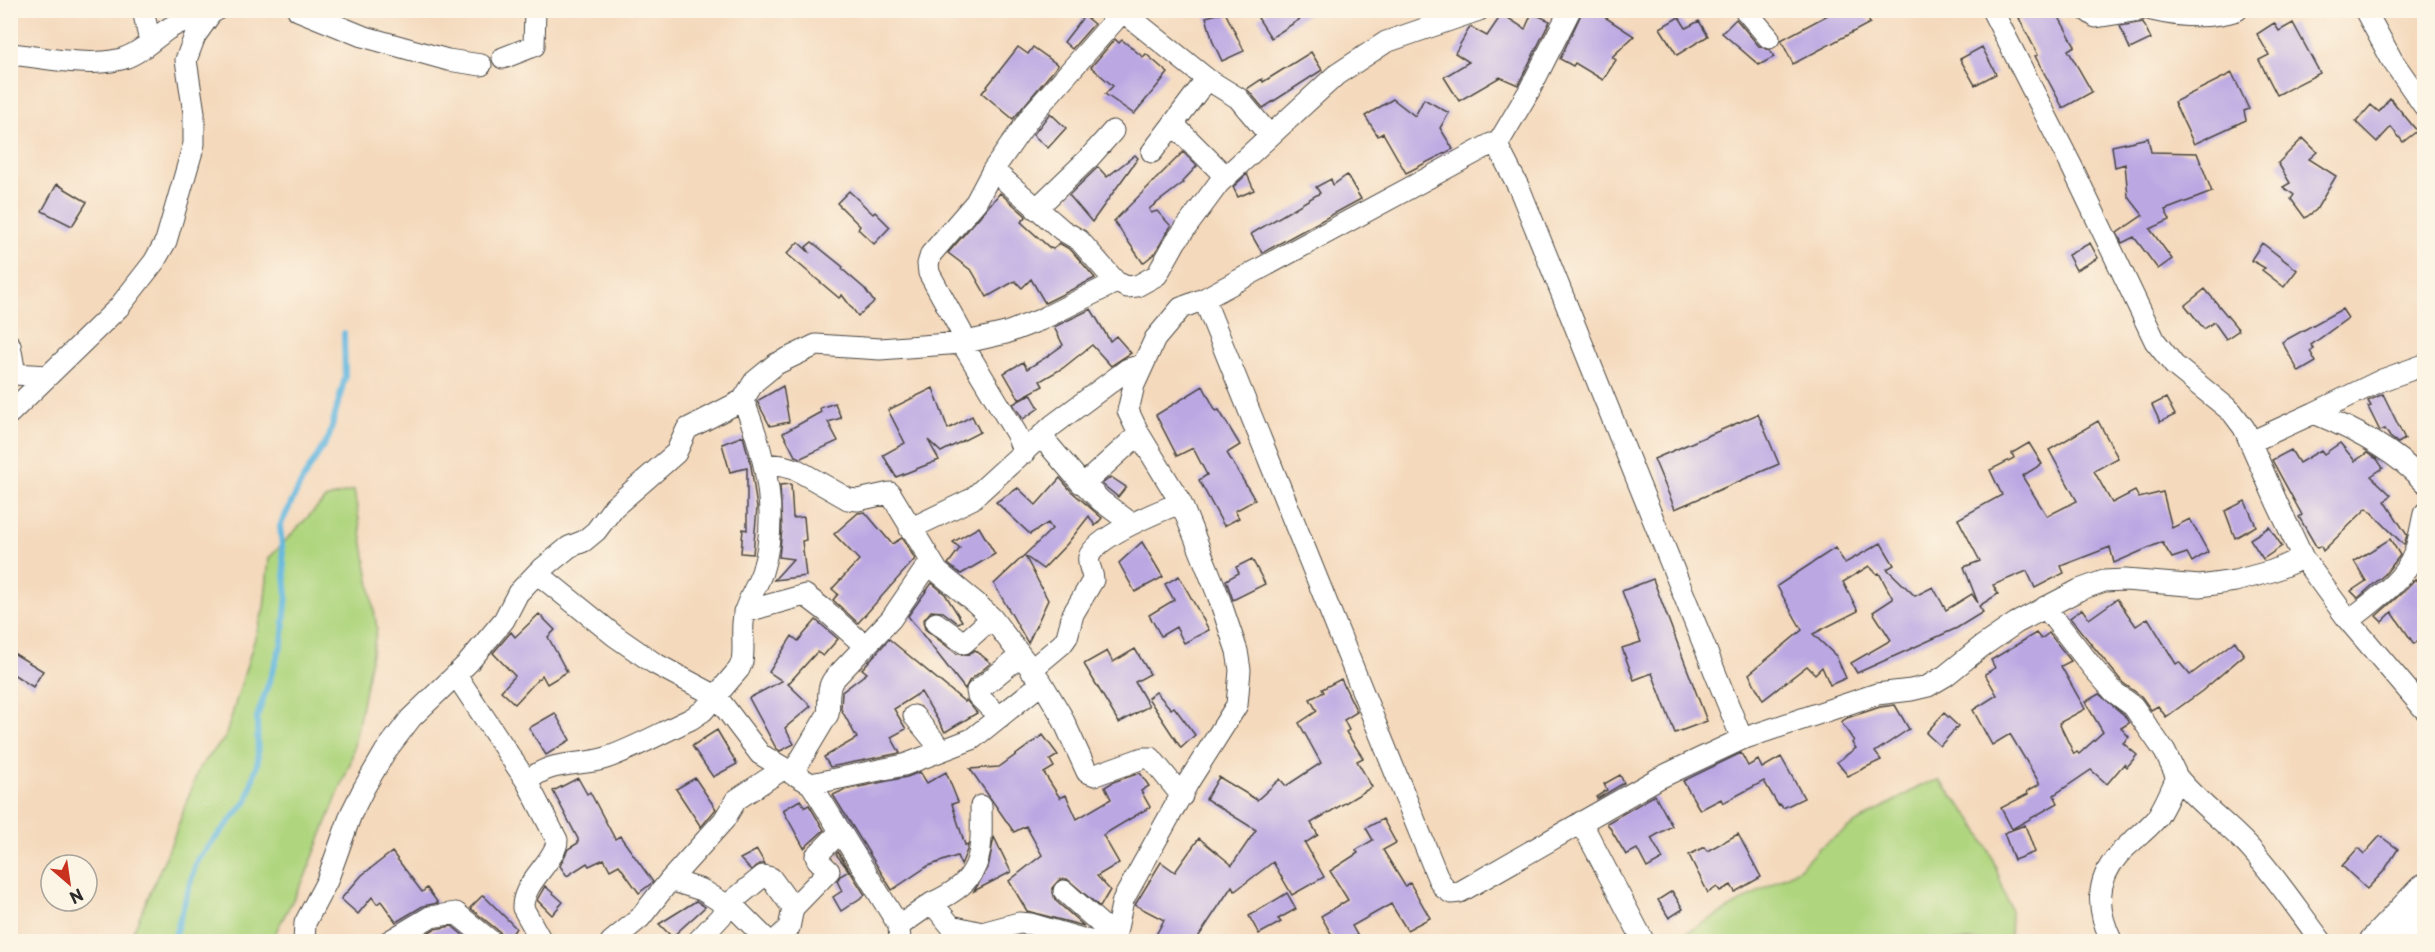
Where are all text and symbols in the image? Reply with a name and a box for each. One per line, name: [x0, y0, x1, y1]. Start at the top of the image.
north arrow: [39, 853, 99, 913]
text: N: [65, 883, 88, 911]

